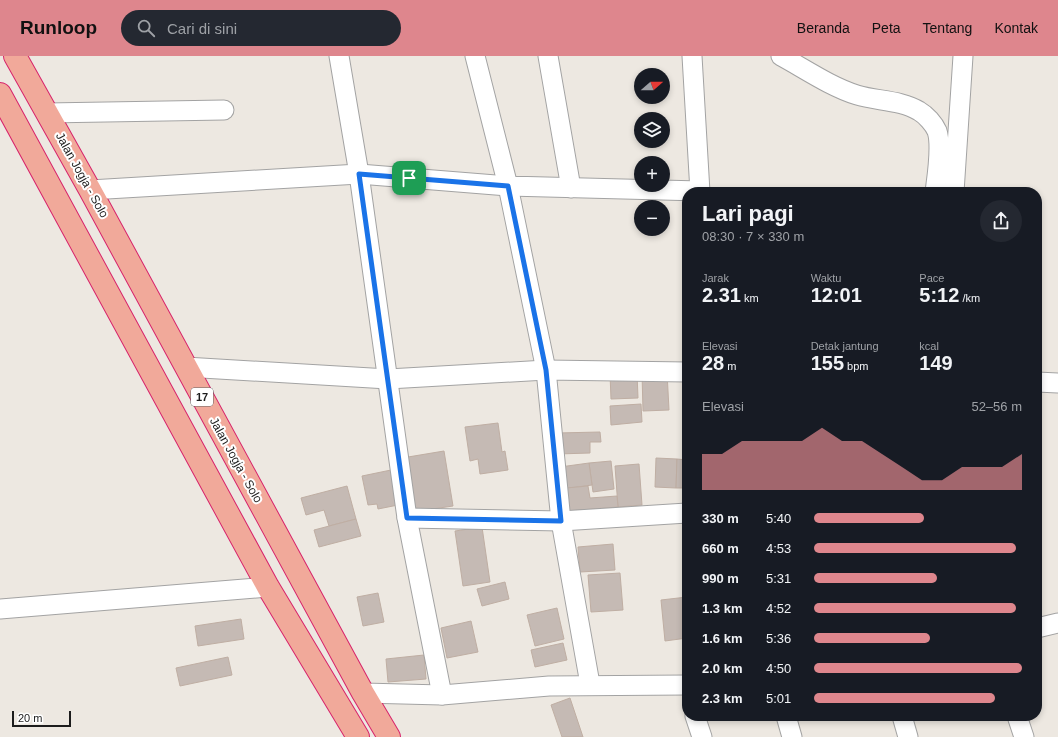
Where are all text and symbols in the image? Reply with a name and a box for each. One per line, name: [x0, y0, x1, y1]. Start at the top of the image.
search box: [121, 10, 401, 46]
text: Runloop: [20, 17, 97, 38]
icon: search: [135, 17, 157, 39]
text: Cari di sini: [167, 20, 237, 37]
text: Beranda: [797, 20, 850, 36]
text: Peta: [872, 20, 901, 36]
text: Tentang: [923, 20, 972, 36]
text: Kontak: [994, 20, 1038, 36]
north arrow: [634, 68, 670, 104]
map controls: [634, 68, 670, 236]
button: layers: [634, 112, 670, 148]
street label: Jalan Jogja - Solo: [53, 130, 111, 220]
button: +: [634, 156, 670, 192]
pin: [392, 161, 426, 195]
icon: arrive: [398, 167, 420, 189]
button: −: [634, 200, 670, 236]
button: share: [980, 200, 1022, 242]
text: Lari pagi: [702, 201, 794, 226]
text: 08:30 · 7 × 330 m: [702, 229, 804, 244]
text: Jarak: [702, 272, 729, 284]
text: Waktu: [811, 272, 841, 284]
text: Pace: [919, 272, 944, 284]
text: 2.31: [702, 284, 741, 306]
text: 12:01: [811, 284, 862, 306]
text: 5:12: [919, 284, 959, 306]
text: km: [741, 292, 759, 304]
text: /km: [959, 292, 980, 304]
text: Elevasi: [702, 340, 737, 352]
text: Detak jantung: [811, 340, 879, 352]
text: kcal: [919, 340, 939, 352]
text: 28: [702, 352, 724, 374]
text: 155: [811, 352, 844, 374]
text: 149: [919, 352, 953, 374]
text: m: [724, 360, 736, 372]
text: bpm: [844, 360, 869, 372]
road number: 17: [191, 388, 213, 406]
text: Elevasi: [702, 399, 744, 414]
text: 52–56 m: [971, 399, 1022, 414]
street label: Jalan Jogja - Solo: [207, 415, 265, 505]
text: 330 m: [702, 511, 739, 526]
text: 5:40: [766, 511, 791, 526]
text: 660 m: [702, 541, 739, 556]
text: 4:53: [766, 541, 791, 556]
text: 990 m: [702, 571, 739, 586]
text: 5:31: [766, 571, 791, 586]
text: 1.3 km: [702, 601, 742, 616]
text: 4:52: [766, 601, 791, 616]
text: 1.6 km: [702, 631, 742, 646]
text: 5:36: [766, 631, 791, 646]
text: 2.0 km: [702, 661, 742, 676]
text: 4:50: [766, 661, 791, 676]
text: 2.3 km: [702, 691, 742, 706]
text: 5:01: [766, 691, 791, 706]
scale bar: [12, 709, 71, 728]
text: 20 m: [18, 712, 42, 724]

